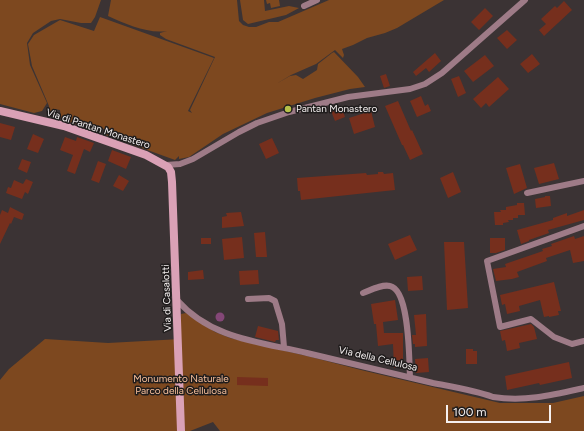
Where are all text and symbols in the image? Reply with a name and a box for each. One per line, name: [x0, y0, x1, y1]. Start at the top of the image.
place label: Pantan Monastero: [296, 103, 377, 115]
marker: Pantan Monastero: [283, 104, 293, 114]
street label: Via di Pantan Monastero: [44, 106, 152, 152]
street label: Via di Casalotti: [160, 264, 174, 332]
street label: Via della Cellulosa: [337, 344, 419, 374]
park label: Monumento Naturale Parco della Cellulosa: [133, 373, 229, 396]
scale bar: [448, 397, 553, 423]
text: 100 m: [453, 405, 487, 419]

